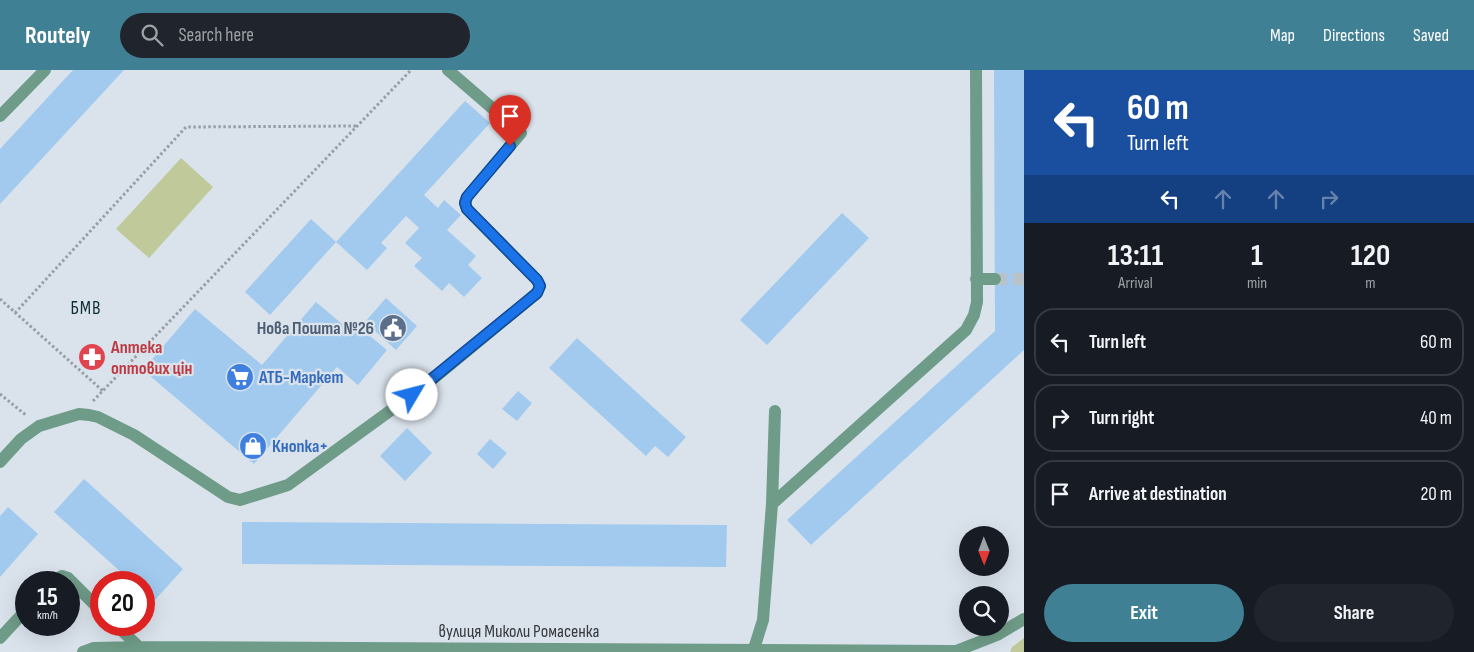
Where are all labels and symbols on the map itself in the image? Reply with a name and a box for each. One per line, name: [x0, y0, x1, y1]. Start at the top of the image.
pin: [489, 95, 531, 146]
district label: БМВ: [70, 297, 102, 320]
public building icon: Нова Пошта №26: [378, 313, 408, 343]
place label: Нова Пошта №26: [257, 318, 374, 339]
place label: Аптека оптових цін: [110, 337, 192, 379]
pharmacy icon: Аптека оптових цін: [77, 342, 107, 372]
supermarket icon: АТБ-Маркет: [225, 362, 255, 392]
place label: АТБ-Маркет: [258, 367, 344, 388]
position arrow: [385, 368, 437, 420]
shop icon: Кнопка+: [238, 431, 268, 461]
place label: Кнопка+: [272, 436, 328, 457]
north arrow: [959, 526, 1009, 576]
speed limit sign: 20: [90, 571, 155, 636]
street label: вулиця Миколи Ромасенка: [439, 621, 599, 642]

